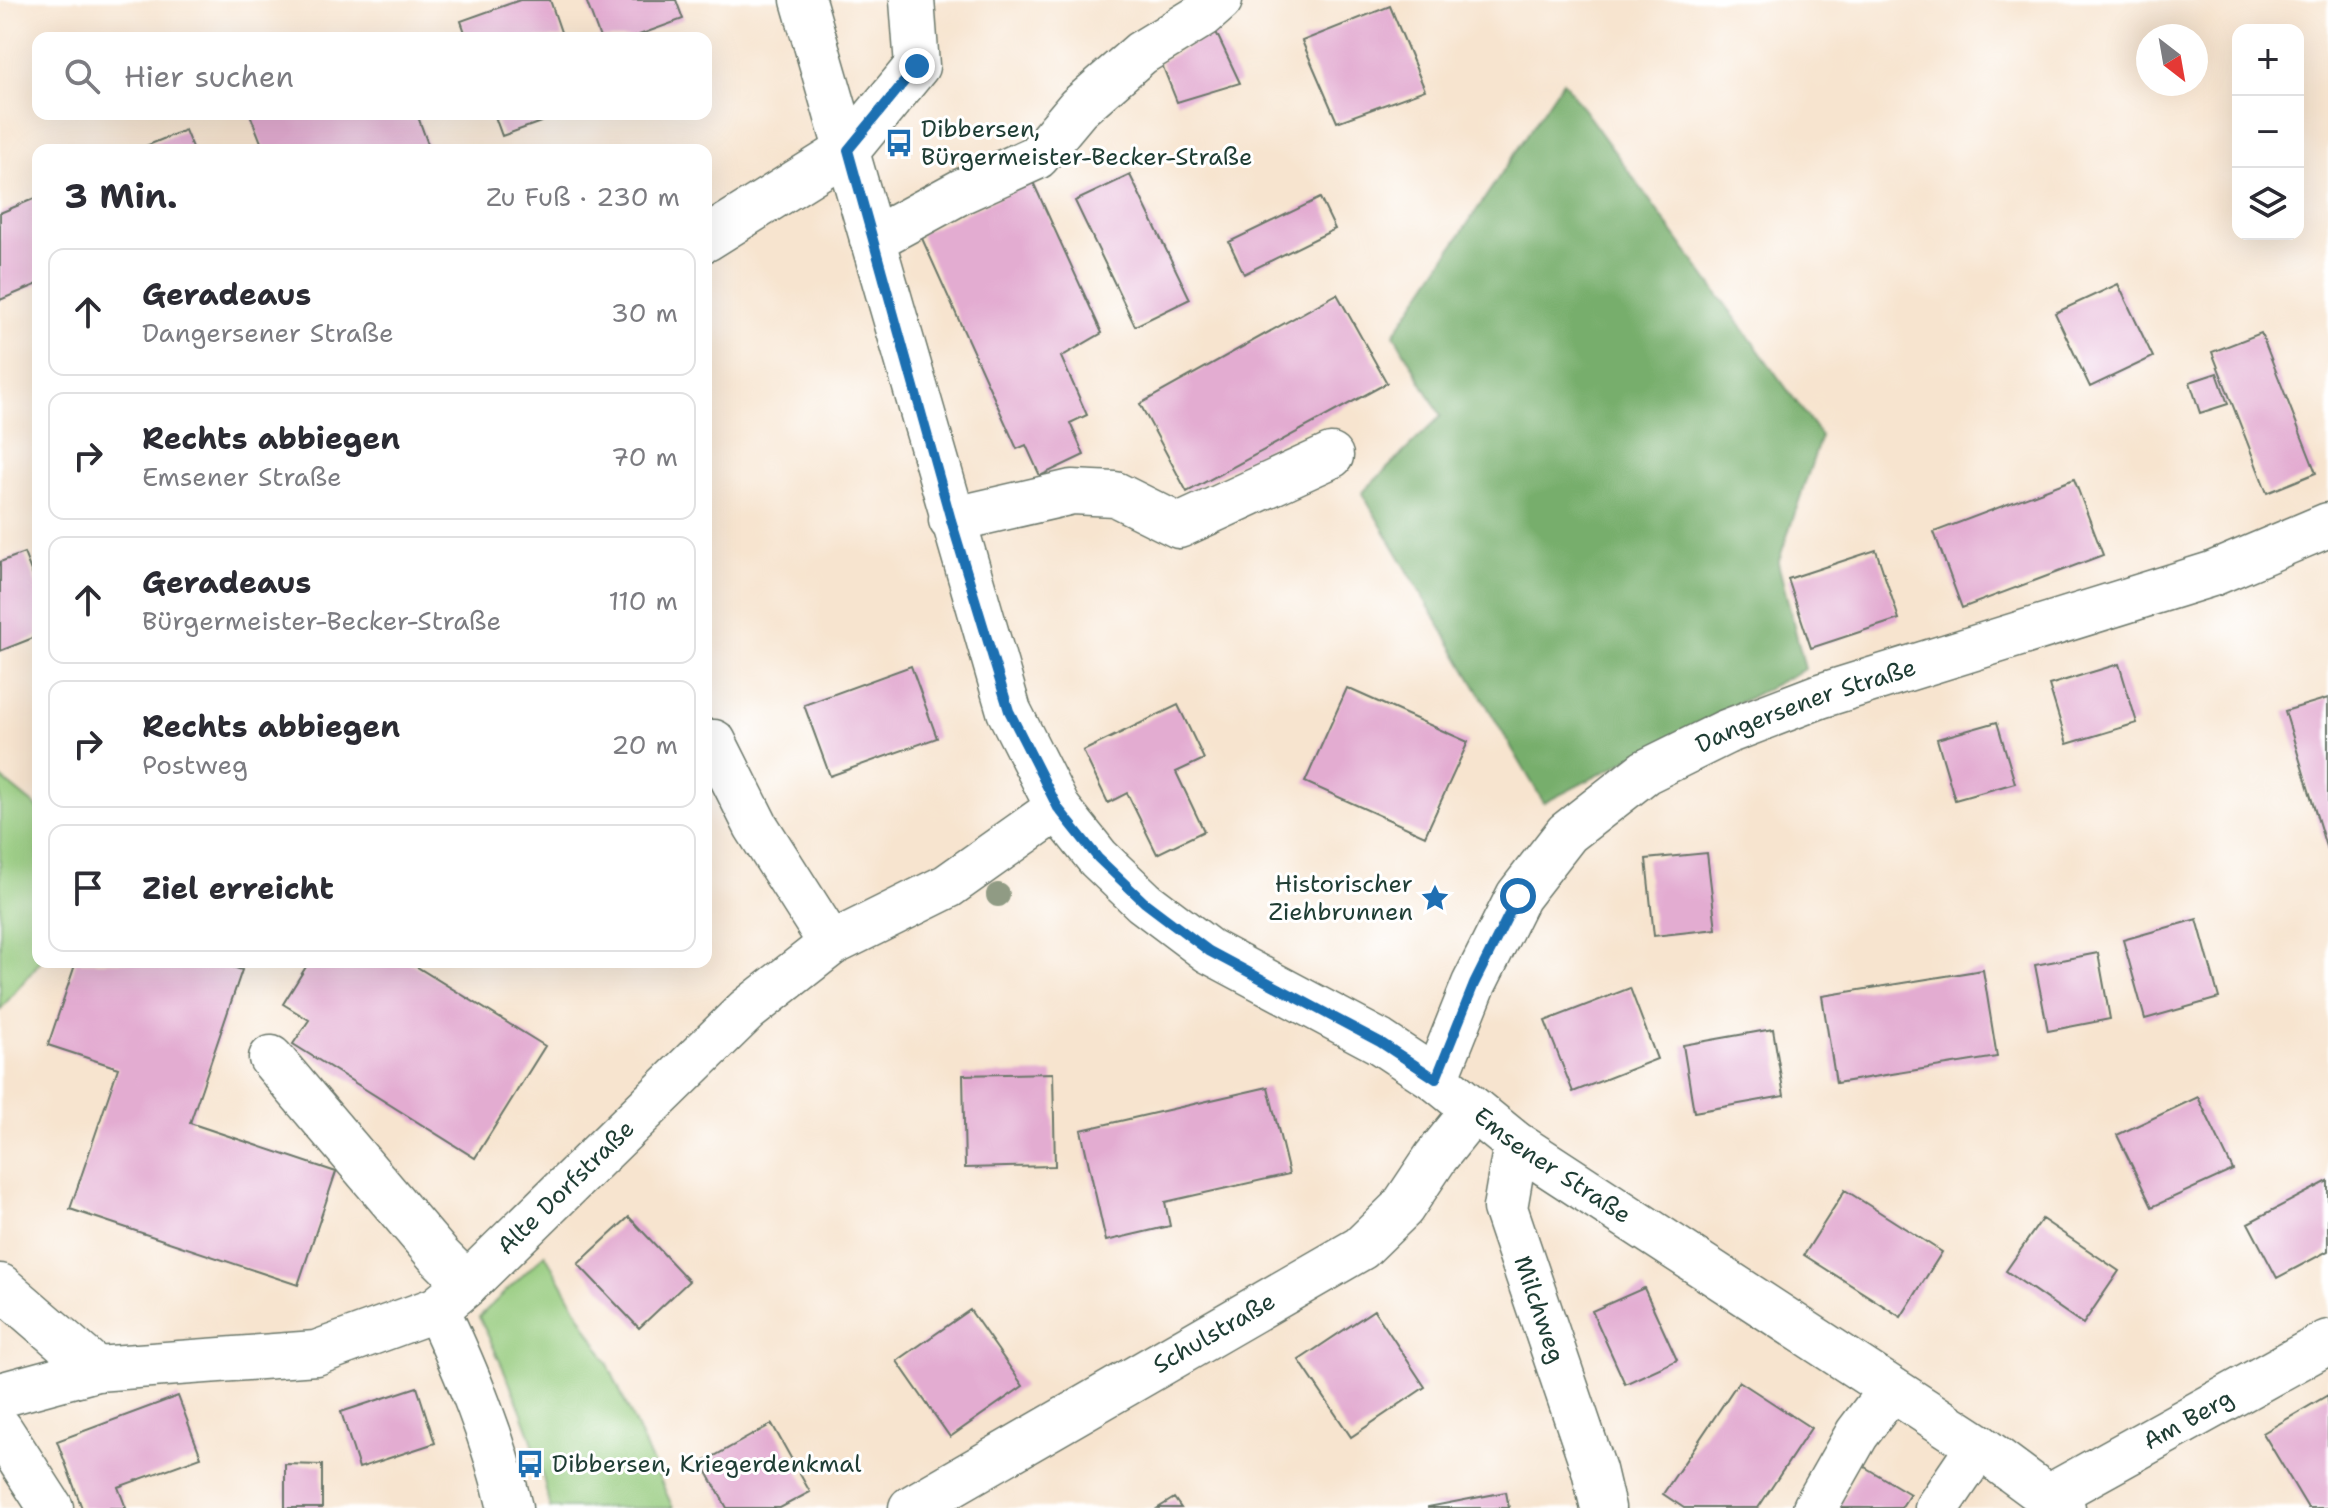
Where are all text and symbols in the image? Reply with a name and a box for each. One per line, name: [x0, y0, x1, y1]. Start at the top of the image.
north arrow: [2136, 24, 2208, 96]
map controls: [2232, 24, 2304, 240]
button: +: [2232, 24, 2304, 96]
search box: [32, 32, 712, 120]
route end: [899, 48, 935, 84]
icon: search: [60, 54, 104, 98]
text: Hier suchen: [124, 56, 294, 97]
button: −: [2232, 96, 2304, 168]
place label: Dibbersen, Bürgermeister-Becker-Straße: [921, 113, 1252, 173]
bus stop icon: Dibbersen, Bürgermeister-Becker-Straße: [884, 128, 914, 158]
button: layers: [2232, 168, 2304, 240]
text: 3 Min.: [64, 173, 177, 219]
text: Zu Fuß · 230 m: [486, 179, 680, 214]
text: Geradeaus: [142, 274, 311, 315]
icon: ahead: [66, 290, 110, 334]
text: 30 m: [611, 295, 678, 330]
text: Dangersener Straße: [142, 315, 394, 350]
text: Rechts abbiegen: [142, 418, 400, 459]
icon: right: [66, 434, 110, 478]
text: 70 m: [611, 439, 678, 474]
text: Emsener Straße: [142, 459, 342, 494]
text: Geradeaus: [142, 562, 311, 603]
icon: ahead: [66, 578, 110, 622]
text: 110 m: [608, 583, 678, 618]
text: Bürgermeister-Becker-Straße: [142, 603, 501, 638]
street label: Dangersener Straße: [1690, 651, 1920, 761]
text: Rechts abbiegen: [142, 706, 400, 747]
icon: right: [66, 722, 110, 766]
text: 20 m: [611, 727, 678, 762]
text: Postweg: [142, 747, 248, 782]
icon: arrive: [66, 866, 110, 910]
text: Ziel erreicht: [142, 868, 334, 909]
place label: Historischer Ziehbrunnen: [1268, 868, 1413, 928]
route start: [1500, 878, 1536, 914]
place icon: Historischer Ziehbrunnen: [1420, 883, 1450, 913]
street label: Emsener Straße: [1467, 1100, 1637, 1231]
street label: Alte Dorfstraße: [490, 1113, 641, 1262]
street label: Milchweg: [1506, 1251, 1573, 1367]
street label: Schulstraße: [1147, 1285, 1281, 1381]
street label: Am Berg: [2137, 1382, 2239, 1457]
place label: Dibbersen, Kriegerdenkmal: [552, 1448, 862, 1480]
bus stop icon: Dibbersen, Kriegerdenkmal: [515, 1449, 545, 1479]

